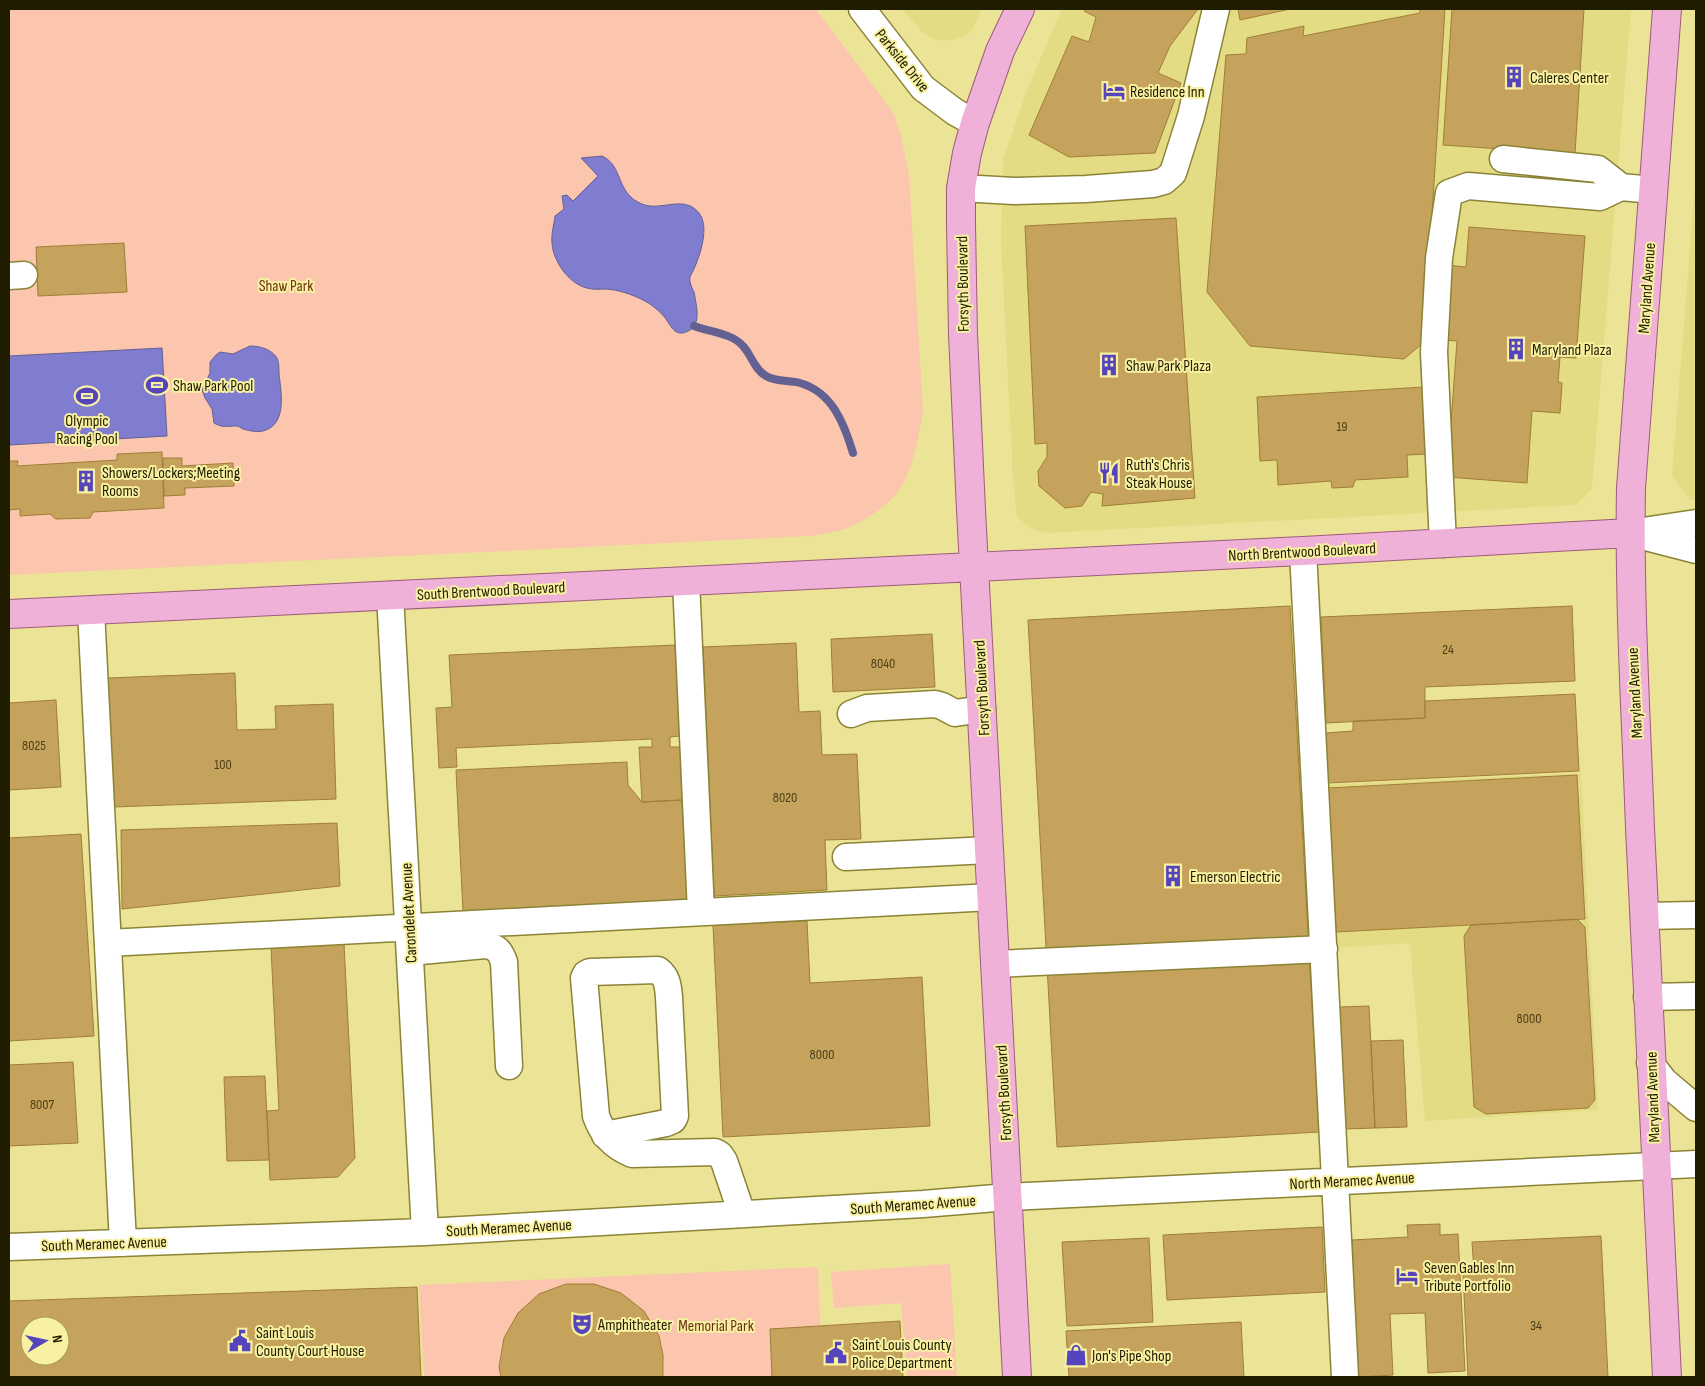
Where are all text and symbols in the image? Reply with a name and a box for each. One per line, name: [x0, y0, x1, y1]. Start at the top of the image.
street label: Parkside Drive: [871, 26, 933, 96]
building icon: Caleres Center: [1501, 64, 1527, 90]
place label: Caleres Center: [1530, 69, 1609, 88]
hotel icon: Residence Inn: [1101, 78, 1127, 104]
place label: Residence Inn: [1130, 83, 1205, 102]
street label: Forsyth Boulevard: [953, 236, 974, 332]
street label: Maryland Avenue: [1635, 242, 1660, 334]
park label: Shaw Park: [259, 277, 313, 296]
building icon: Maryland Plaza: [1503, 336, 1529, 362]
place label: Maryland Plaza: [1532, 341, 1612, 360]
building icon: Shaw Park Plaza: [1096, 352, 1122, 378]
place label: Shaw Park Plaza: [1126, 357, 1211, 376]
sports icon: Shaw Park Pool: [144, 372, 170, 398]
place label: Shaw Park Pool: [173, 377, 253, 396]
sports icon: Olympic Racing Pool: [74, 383, 100, 409]
place label: Olympic Racing Pool: [56, 412, 118, 449]
house number: 19: [1336, 418, 1348, 435]
place label: Ruth's Chris Steak House: [1126, 456, 1192, 493]
restaurant icon: Ruth's Chris Steak House: [1096, 460, 1122, 486]
place label: Showers/Lockers;Meeting Rooms: [102, 464, 240, 501]
building icon: Showers/Lockers;Meeting Rooms: [73, 468, 99, 494]
street label: North Brentwood Boulevard: [1228, 539, 1376, 566]
street label: South Brentwood Boulevard: [416, 578, 566, 605]
street label: Forsyth Boulevard: [970, 640, 994, 736]
house number: 24: [1442, 641, 1454, 658]
street label: Maryland Avenue: [1624, 647, 1647, 739]
house number: 8040: [871, 655, 895, 672]
house number: 8025: [22, 737, 46, 754]
house number: 100: [214, 756, 232, 773]
house number: 8020: [773, 789, 797, 806]
street label: Carondelet Avenue: [397, 862, 422, 964]
building icon: Emerson Electric: [1160, 863, 1186, 889]
place label: Emerson Electric: [1190, 868, 1281, 887]
house number: 8000: [1517, 1010, 1541, 1027]
street label: Forsyth Boulevard: [992, 1045, 1016, 1141]
house number: 8000: [810, 1046, 834, 1063]
street label: Maryland Avenue: [1642, 1051, 1665, 1143]
house number: 8007: [30, 1096, 54, 1113]
street label: North Meramec Avenue: [1289, 1169, 1415, 1194]
street label: South Meramec Avenue: [850, 1192, 976, 1219]
street label: South Meramec Avenue: [446, 1216, 572, 1241]
street label: South Meramec Avenue: [41, 1233, 167, 1256]
place label: Seven Gables Inn Tribute Portfolio: [1424, 1259, 1514, 1296]
hotel icon: Seven Gables Inn Tribute Portfolio: [1394, 1263, 1420, 1289]
theatre icon: Amphitheater: [569, 1311, 595, 1337]
north arrow: [20, 1316, 70, 1366]
place label: Amphitheater: [597, 1316, 672, 1335]
park label: Memorial Park: [678, 1317, 754, 1336]
house number: 34: [1530, 1317, 1542, 1334]
place label: Saint Louis County Court House: [256, 1324, 364, 1361]
public building icon: Saint Louis County Court House: [227, 1328, 253, 1354]
text: N: [48, 1334, 66, 1344]
place label: Saint Louis County Police Department: [852, 1336, 952, 1373]
public building icon: Saint Louis County Police Department: [823, 1340, 849, 1366]
shop icon: Jon's Pipe Shop: [1063, 1342, 1089, 1368]
place label: Jon's Pipe Shop: [1091, 1347, 1171, 1366]

